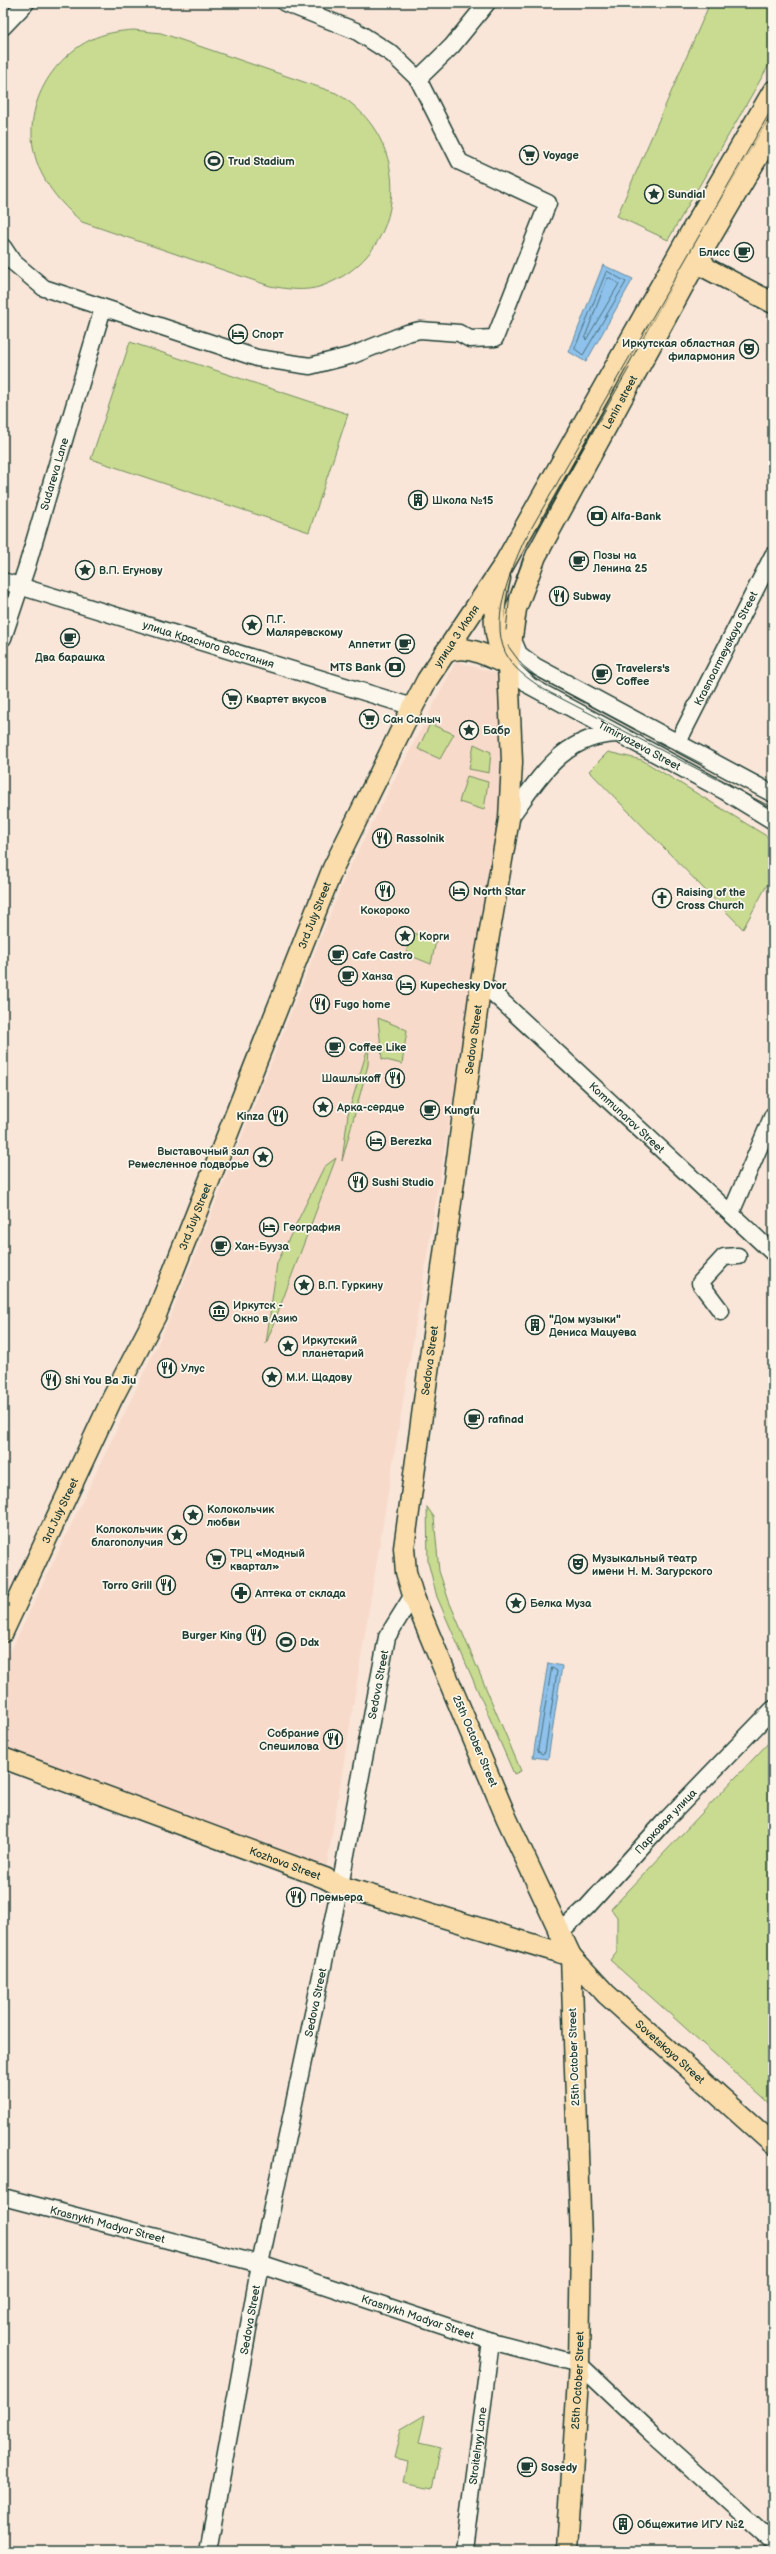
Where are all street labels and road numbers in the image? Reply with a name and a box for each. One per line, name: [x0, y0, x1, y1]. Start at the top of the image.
street label: Lenin street: [600, 372, 640, 431]
street label: Sudareva Lane: [37, 436, 71, 512]
street label: Krasnoarmeyskaya Street: [691, 589, 760, 708]
street label: улица 3 Июля: [431, 602, 482, 669]
street label: улица Красного Восстания: [141, 618, 276, 670]
street label: Timiryazeva Street: [596, 718, 684, 773]
street label: 3rd July Street: [295, 879, 334, 951]
street label: Sedova Street: [462, 1003, 484, 1075]
street label: Kommunarov Street: [586, 1079, 668, 1156]
street label: 3rd July Street: [176, 1181, 214, 1252]
street label: Sedova Street: [418, 1324, 441, 1396]
street label: 3rd July Street: [39, 1475, 81, 1545]
street label: Sedova Street: [365, 1648, 391, 1720]
street label: 25th October Street: [450, 1693, 500, 1789]
street label: Парковая улица: [632, 1786, 699, 1856]
street label: Kozhova Street: [248, 1844, 323, 1883]
street label: Sedova Street: [302, 1966, 329, 2038]
street label: 25th October Street: [566, 2007, 582, 2106]
street label: Sovetskaya Street: [633, 2017, 708, 2087]
street label: Krasnykh Madyar Street: [49, 2203, 167, 2246]
street label: Sedova Street: [237, 2284, 263, 2355]
street label: Krasnykh Madyar Street: [360, 2292, 477, 2342]
street label: 25th October Street: [568, 2330, 586, 2430]
street label: Stroitelnyy Lane: [466, 2406, 489, 2485]

